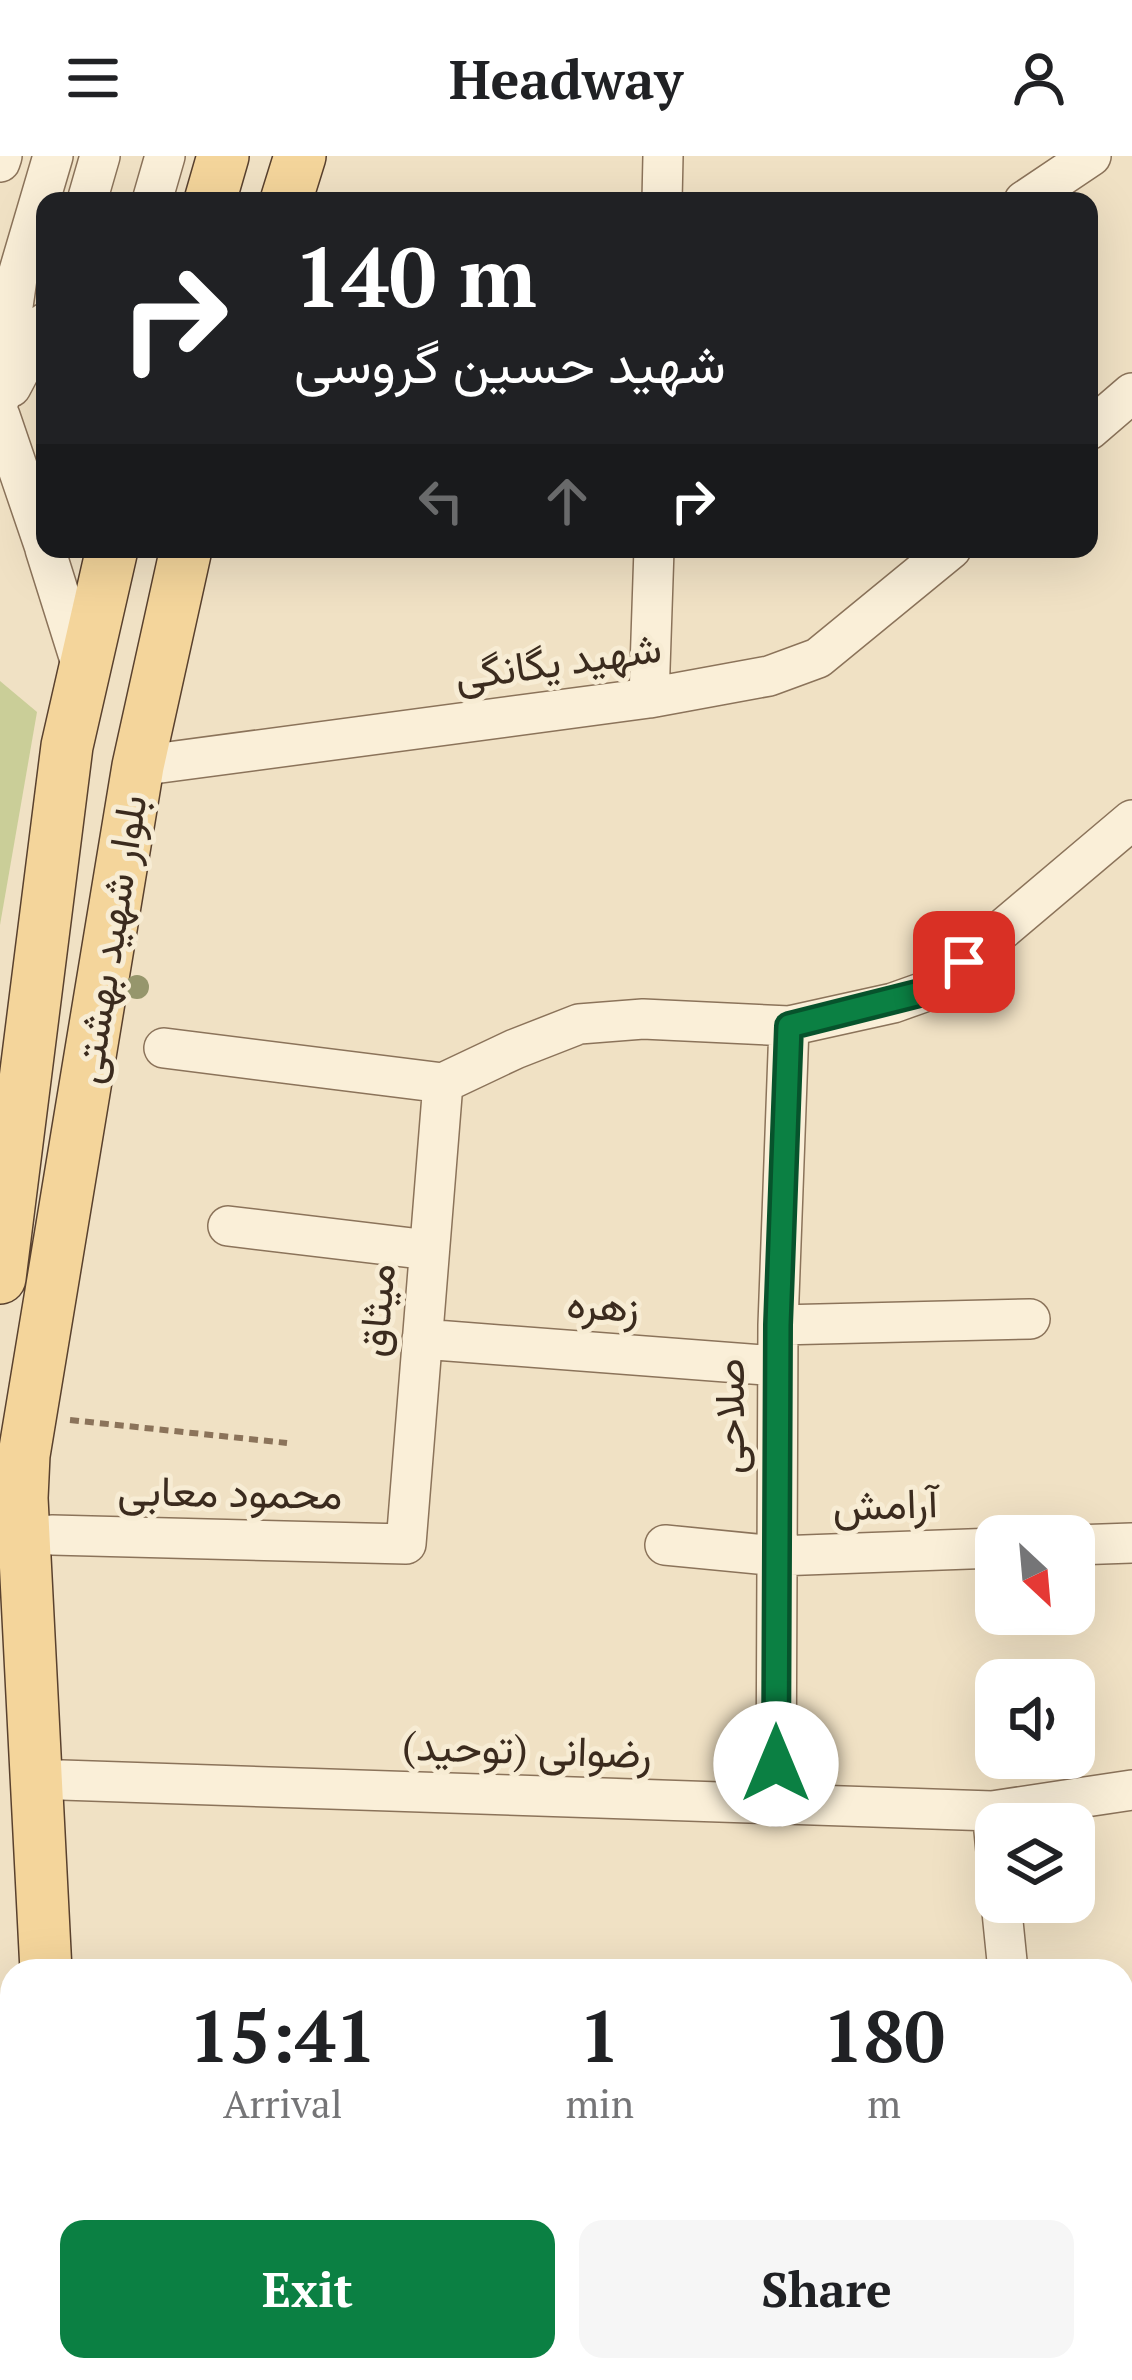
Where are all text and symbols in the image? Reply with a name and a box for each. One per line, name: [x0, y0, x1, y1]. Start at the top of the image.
text: Headway: [449, 43, 683, 114]
icon: menu: [60, 45, 126, 111]
icon: person: [1006, 45, 1072, 111]
text: 140 m: [294, 220, 537, 331]
icon: right: [96, 240, 252, 396]
text: شهید حسین گروسی: [294, 327, 726, 398]
icon: left: [408, 468, 474, 534]
icon: ahead: [534, 468, 600, 534]
icon: right: [660, 468, 726, 534]
street label: شهید یگانگی: [451, 618, 665, 702]
street label: بلوار شهید بهشتی: [58, 790, 158, 1087]
pin: [913, 911, 1015, 1013]
icon: arrive: [931, 929, 997, 995]
street label: میثاق: [343, 1261, 407, 1359]
street label: زهره: [565, 1274, 641, 1334]
street label: صلاحی: [700, 1358, 756, 1474]
street label: محمود معابی: [117, 1461, 343, 1521]
street label: آرامش: [831, 1473, 942, 1533]
north arrow: [975, 1515, 1095, 1635]
map controls: [975, 1515, 1095, 1923]
button: sound: [975, 1659, 1095, 1779]
position arrow: [713, 1701, 839, 1827]
street label: رضوانی (توحید): [401, 1716, 653, 1780]
button: layers: [975, 1803, 1095, 1923]
text: 15:41: [189, 1987, 376, 2083]
text: 1: [579, 1987, 620, 2083]
text: 180: [823, 1987, 945, 2083]
text: Arrival: [223, 2077, 342, 2129]
text: min: [565, 2077, 634, 2129]
text: m: [867, 2077, 901, 2129]
button: Exit: [60, 2220, 555, 2358]
button: Share: [579, 2220, 1074, 2358]

